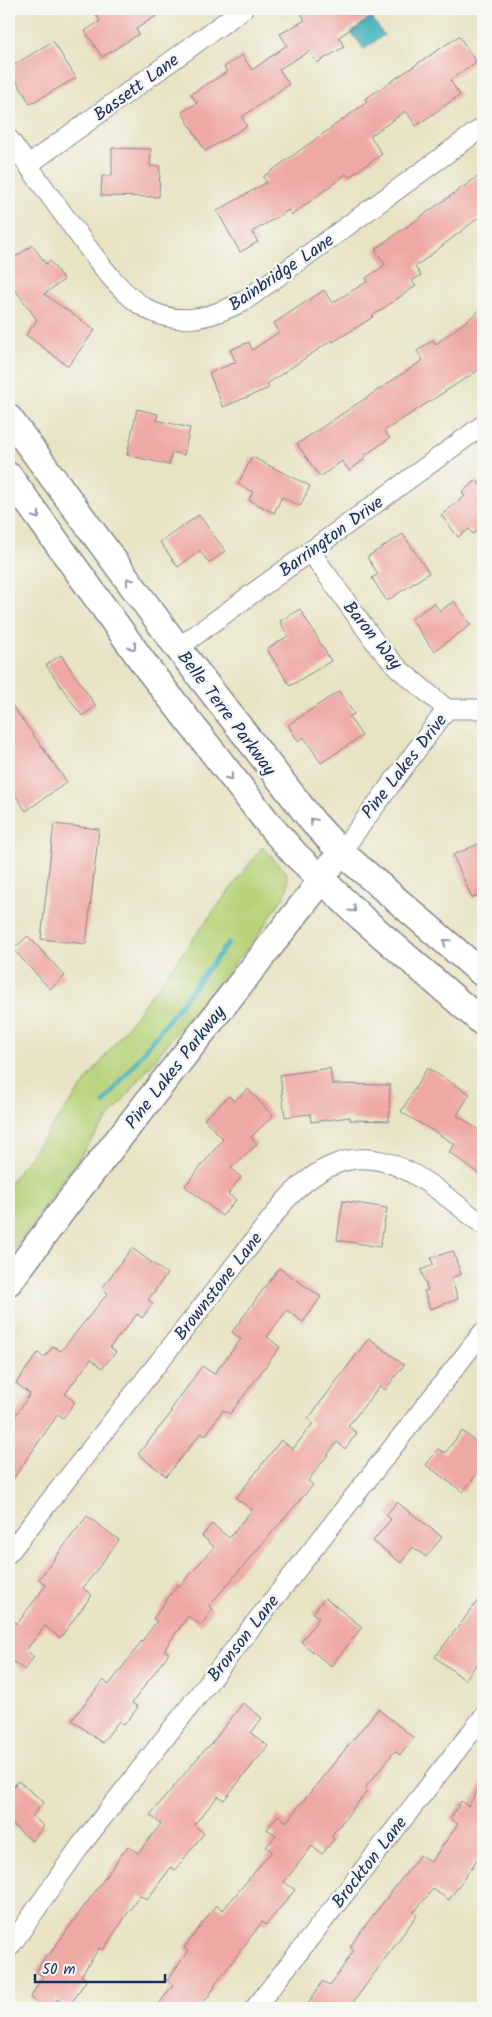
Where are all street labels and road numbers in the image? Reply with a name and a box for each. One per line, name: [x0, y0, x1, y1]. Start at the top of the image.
street label: Bassett Lane: [88, 47, 186, 129]
street label: Bainbridge Lane: [223, 227, 341, 319]
street label: Barrington Drive: [273, 489, 390, 585]
street label: Baron Way: [335, 595, 409, 677]
street label: Belle Terre Parkway: [169, 645, 283, 783]
street label: Pine Lakes Drive: [355, 708, 455, 826]
street label: Pine Lakes Parkway: [118, 999, 234, 1136]
street label: Brownstone Lane: [167, 1226, 271, 1347]
street label: Bronson Lane: [201, 1589, 288, 1689]
street label: Brockton Lane: [325, 1811, 415, 1915]

